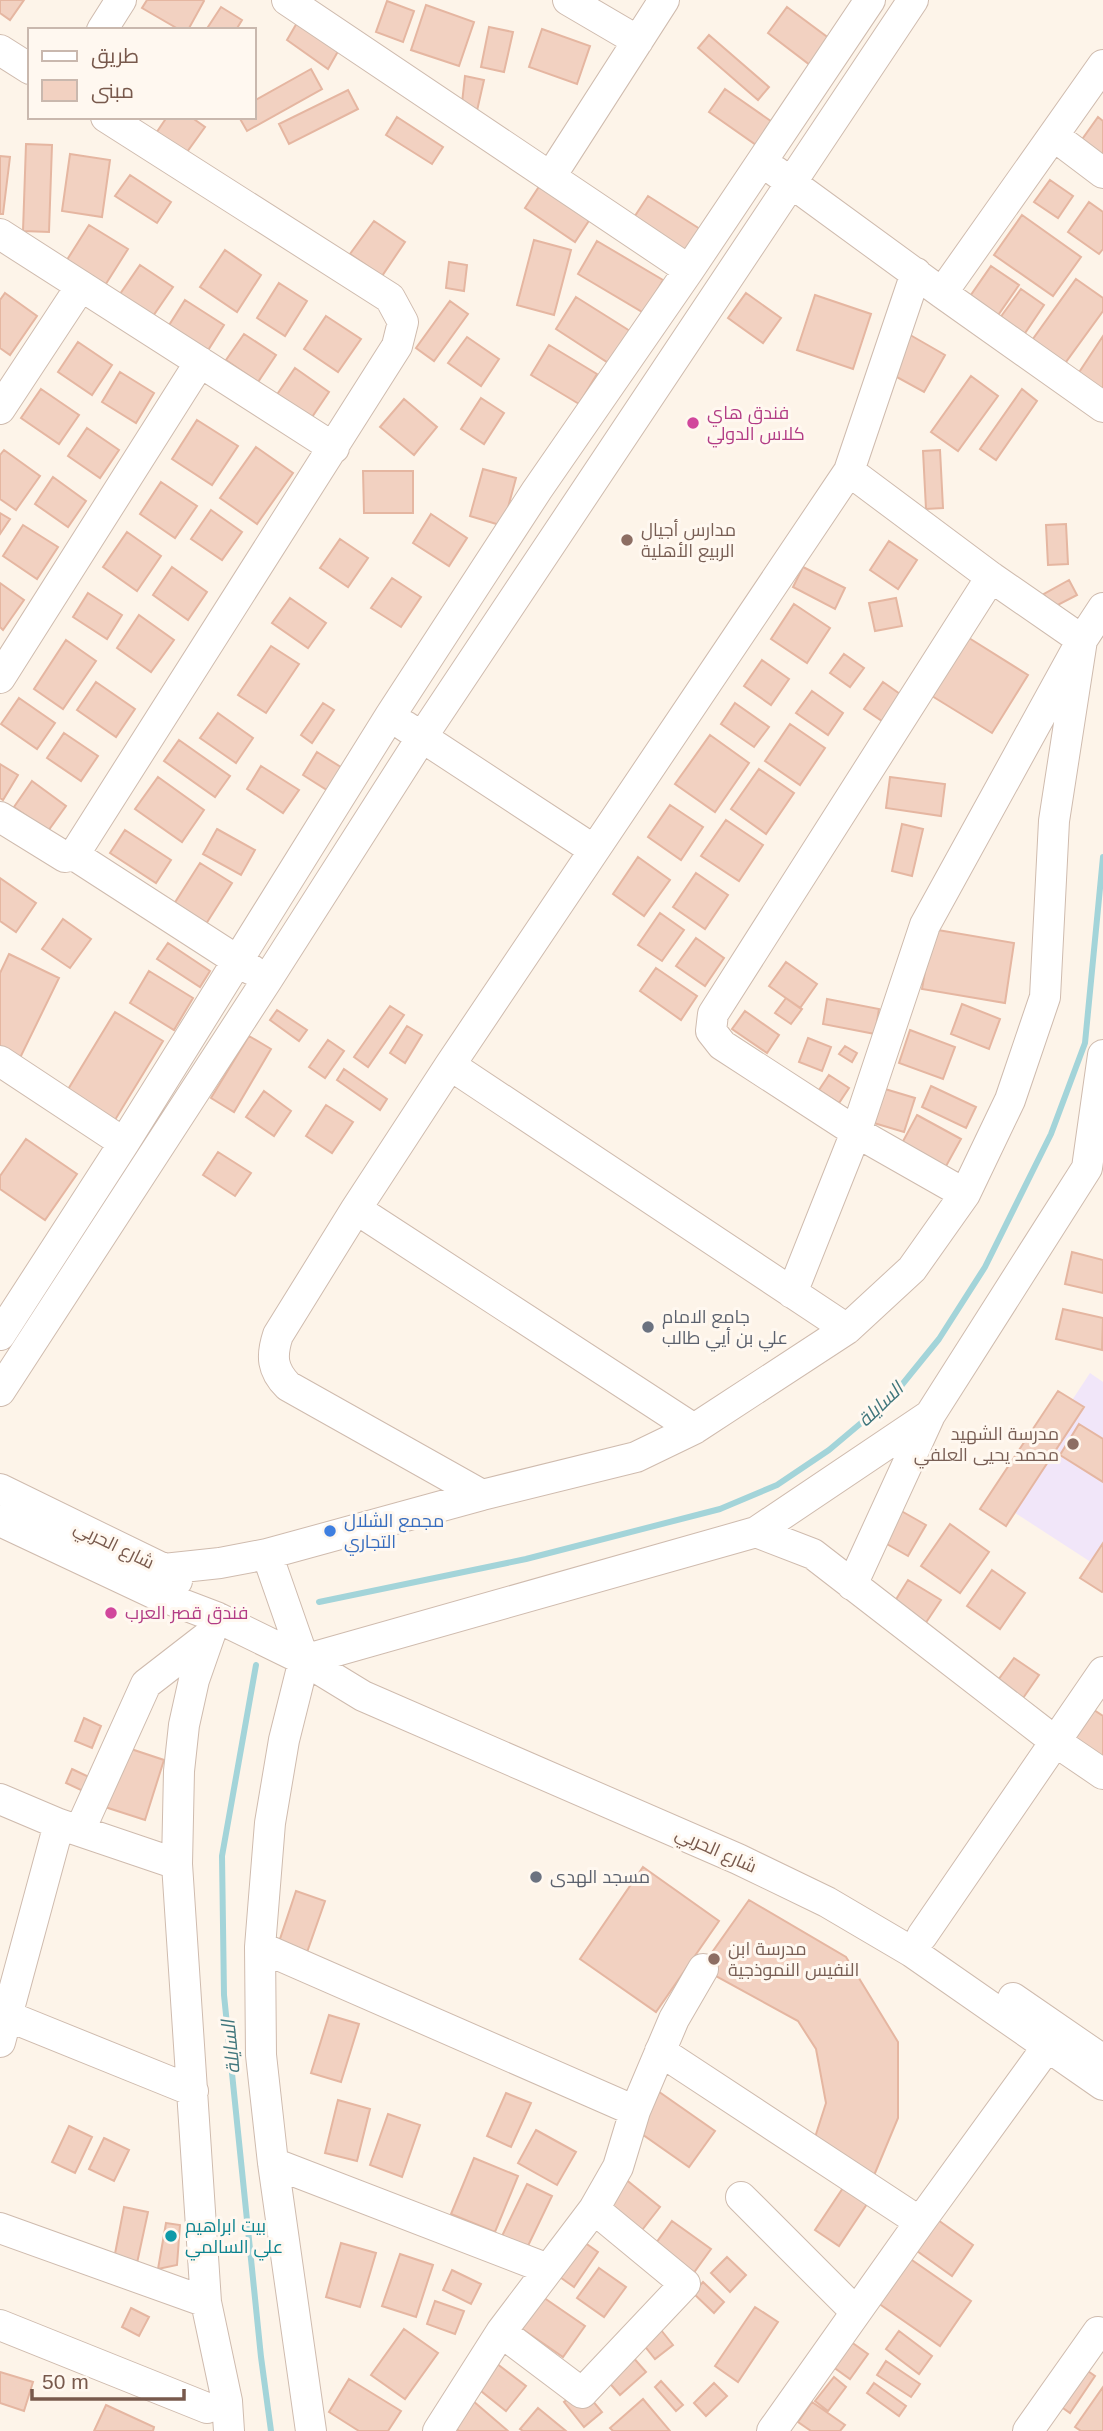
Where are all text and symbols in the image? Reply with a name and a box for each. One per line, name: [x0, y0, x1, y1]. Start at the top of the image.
legend: [28, 28, 256, 119]
text: طريق: [91, 44, 139, 69]
text: مبنى: [91, 79, 134, 104]
place label: فندق هاي كلاس الدولي: [707, 403, 805, 448]
marker: فندق هاي كلاس الدولي: [685, 415, 701, 431]
place label: مدارس أجيال الربيع الأهلية: [641, 519, 736, 563]
marker: مدارس أجيال الربيع الأهلية: [619, 532, 635, 548]
place label: جامع الامام علي بن أيي طالب: [662, 1307, 788, 1352]
marker: جامع الامام علي بن أيي طالب: [640, 1319, 656, 1335]
water label: السايلة: [854, 1377, 908, 1431]
place label: مدرسة الشهيد محمد يحيى العلفي: [914, 1424, 1059, 1469]
marker: مدرسة الشهيد محمد يحيى العلفي: [1065, 1436, 1081, 1452]
place label: مجمع الشلال التجاري: [344, 1511, 444, 1556]
street label: شارع الحربي: [69, 1517, 157, 1577]
marker: مجمع الشلال التجاري: [322, 1523, 338, 1539]
place label: فندق قصر العرب: [125, 1603, 248, 1625]
marker: فندق قصر العرب: [103, 1605, 119, 1621]
street label: شارع الحربي: [671, 1823, 760, 1880]
place label: مسجد الهدى: [550, 1867, 650, 1888]
marker: مسجد الهدى: [528, 1869, 544, 1885]
place label: مدرسة ابن النفيس النموذجية: [728, 1939, 859, 1981]
marker: مدرسة ابن النفيس النموذجية: [706, 1951, 722, 1967]
water label: السايلة: [217, 2017, 244, 2075]
place label: بيت ابراهيم علي السالمي: [185, 2216, 283, 2261]
marker: بيت ابراهيم علي السالمي: [163, 2228, 179, 2244]
scale bar: [32, 2358, 184, 2402]
text: 50 m: [42, 2370, 89, 2393]

